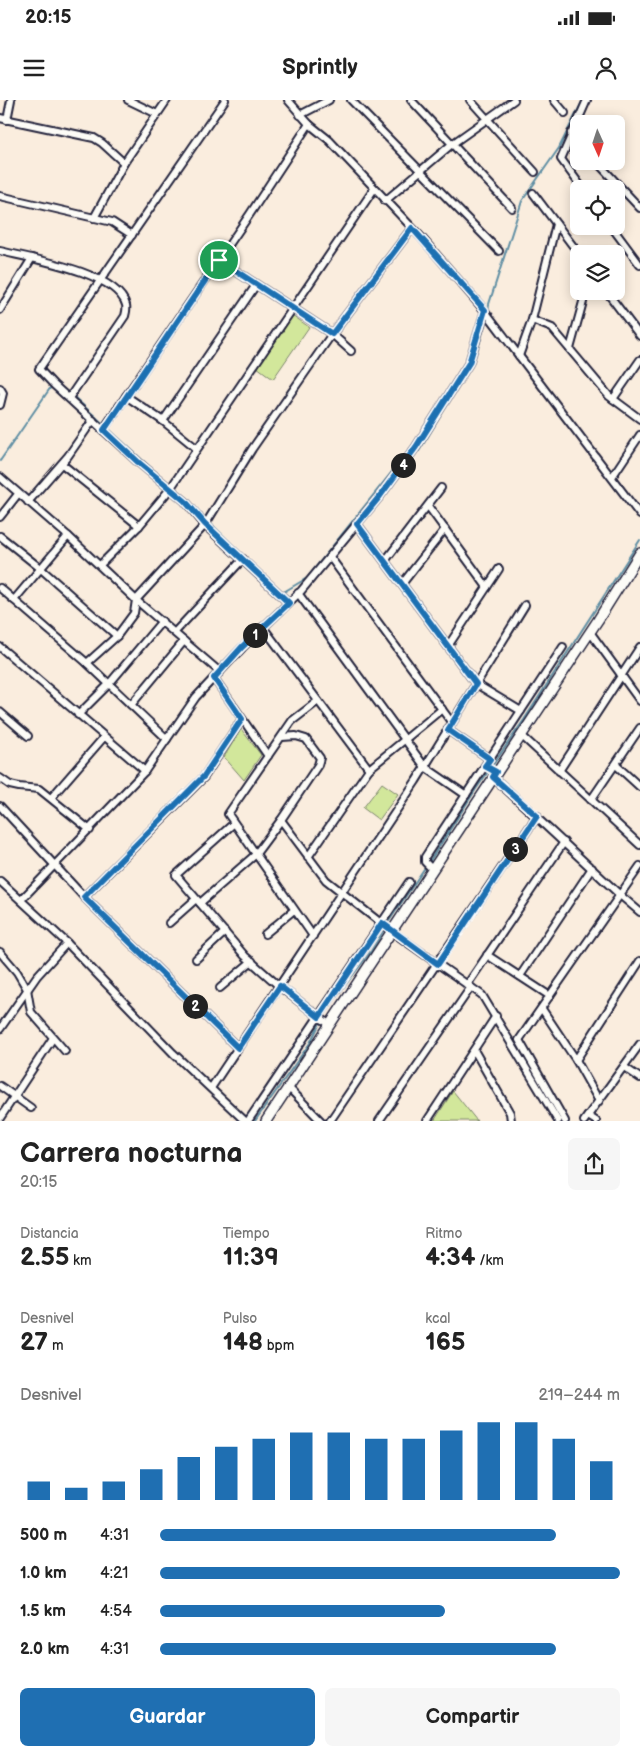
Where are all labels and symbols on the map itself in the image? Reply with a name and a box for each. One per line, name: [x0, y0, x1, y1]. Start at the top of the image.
north arrow: [570, 115, 625, 170]
pin: [198, 239, 240, 281]
pin: 4: [390, 452, 416, 478]
pin: 1: [242, 622, 268, 648]
pin: 3: [502, 836, 528, 862]
pin: 2: [182, 994, 208, 1018]

